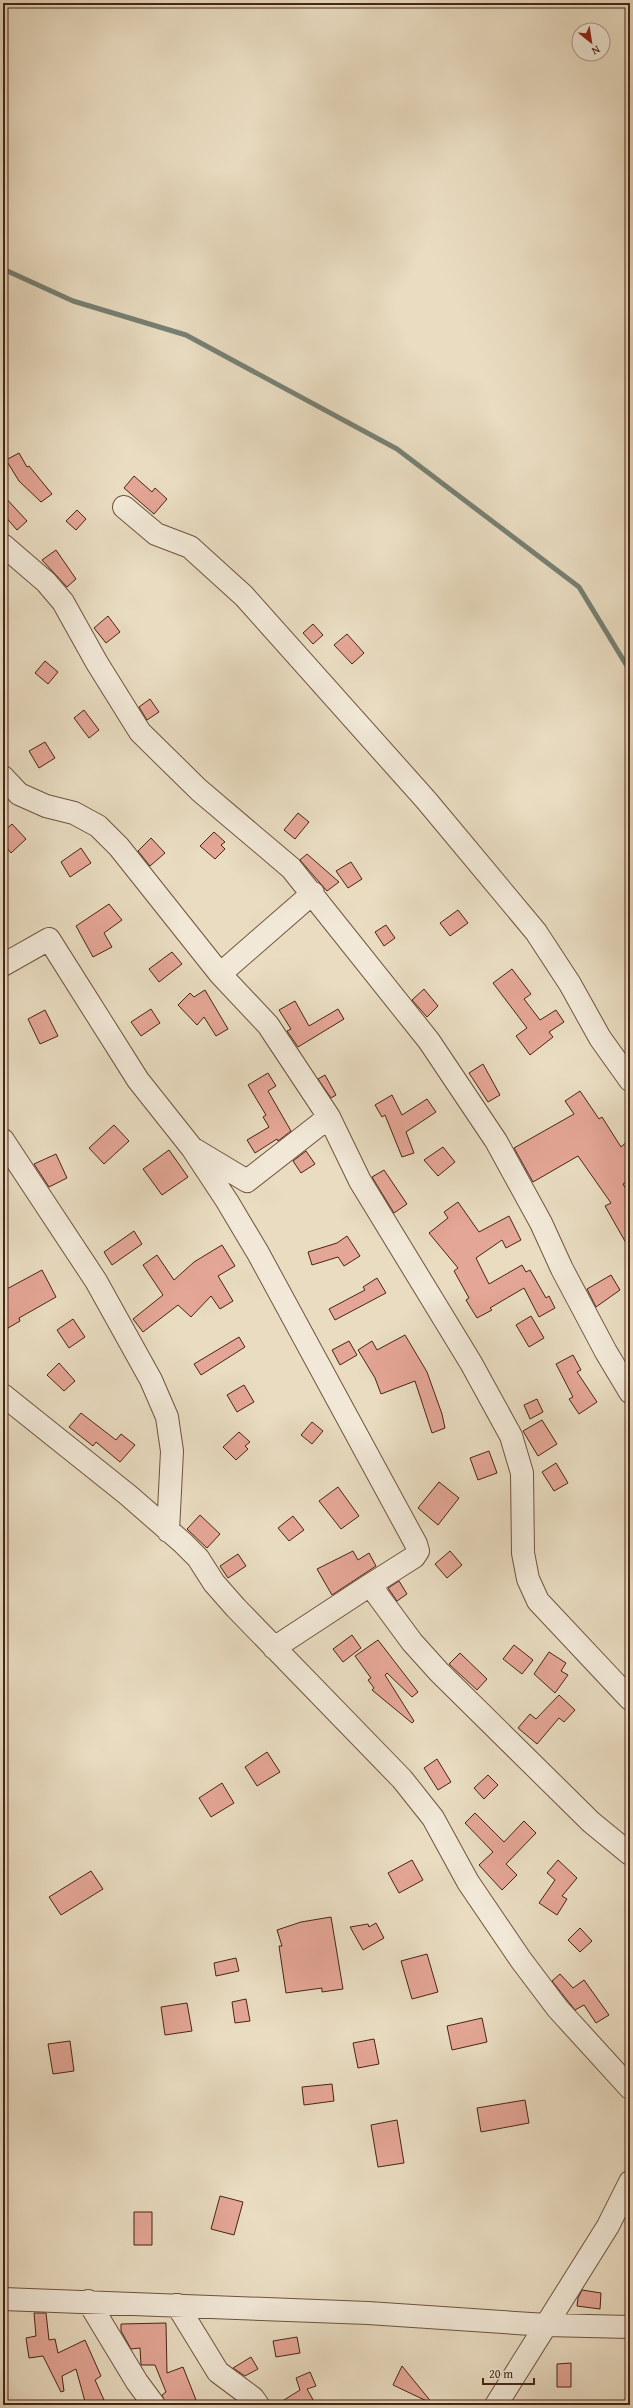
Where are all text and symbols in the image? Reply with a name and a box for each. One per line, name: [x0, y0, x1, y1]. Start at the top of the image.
north arrow: [571, 22, 611, 62]
text: N: [588, 42, 603, 60]
scale bar: [483, 2360, 534, 2386]
text: 20 m: [489, 2365, 513, 2382]

